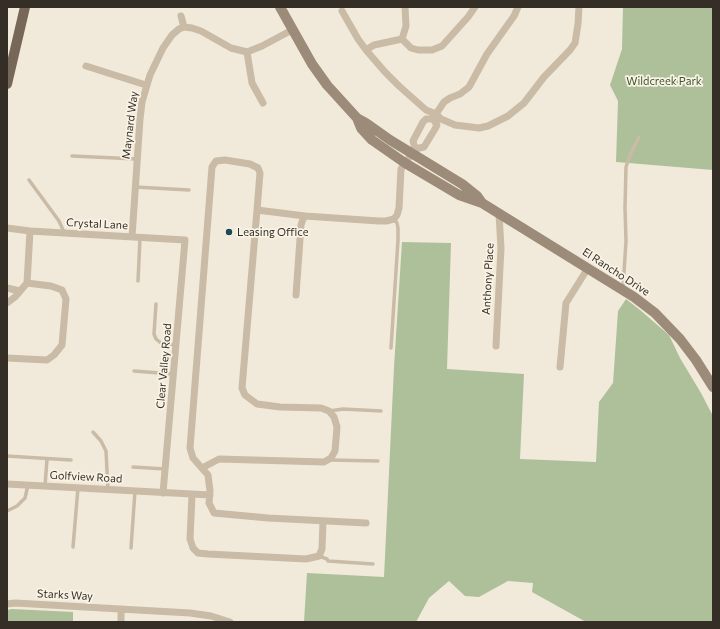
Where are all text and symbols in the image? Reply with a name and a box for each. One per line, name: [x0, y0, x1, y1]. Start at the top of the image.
park label: Wildcreek Park: [626, 74, 702, 88]
street label: Maynard Way: [119, 90, 141, 160]
street label: Crystal Lane: [66, 216, 128, 232]
place label: Leasing Office: [237, 225, 309, 239]
marker: Leasing Office: [224, 227, 234, 237]
street label: Anthony Place: [480, 243, 496, 315]
street label: El Rancho Drive: [580, 245, 652, 299]
street label: Clear Valley Road: [154, 323, 174, 409]
street label: Golfview Road: [49, 469, 123, 485]
street label: Starks Way: [37, 587, 93, 603]

